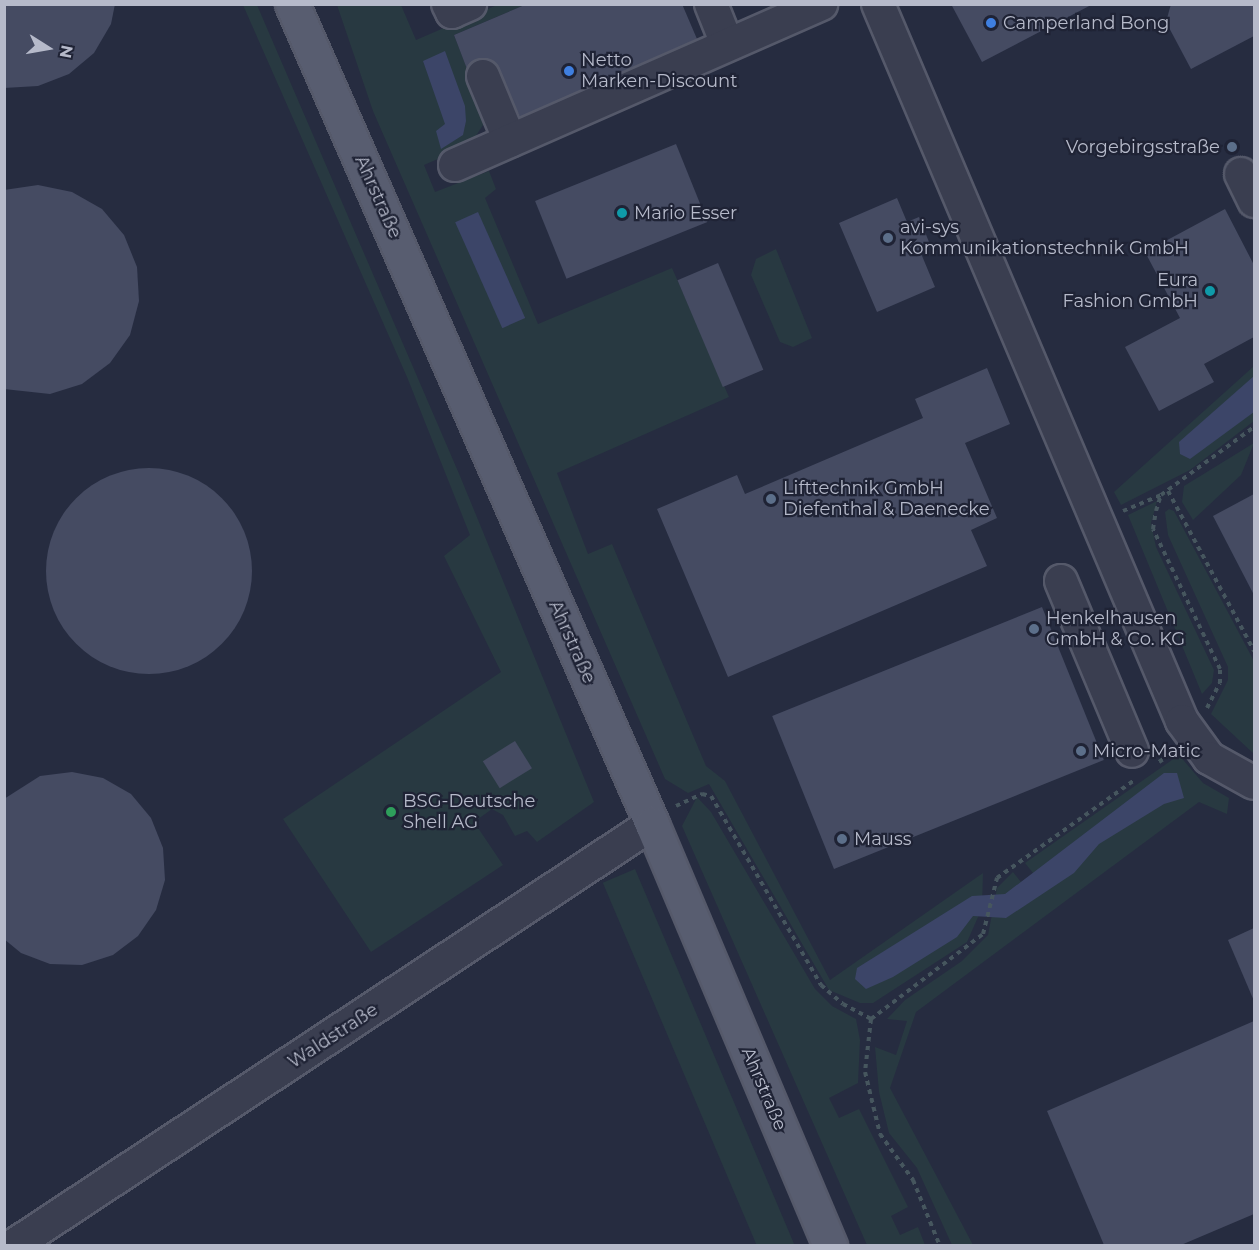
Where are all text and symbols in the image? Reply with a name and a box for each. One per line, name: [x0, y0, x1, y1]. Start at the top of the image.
place label: Camperland Bong: [1003, 12, 1169, 34]
marker: Camperland Bong: [984, 16, 998, 30]
north arrow: [18, 18, 78, 78]
text: N: [56, 43, 77, 60]
place label: Netto Marken-Discount: [581, 50, 738, 92]
marker: Netto Marken-Discount: [562, 64, 576, 78]
place label: Vorgebirgsstraße: [1066, 136, 1220, 158]
marker: Vorgebirgsstraße: [1225, 140, 1239, 154]
street label: Ahrstraße: [350, 152, 406, 242]
place label: Mario Esser: [634, 202, 737, 224]
marker: Mario Esser: [615, 206, 629, 220]
place label: avi-sys Kommunikationstechnik GmbH: [900, 217, 1189, 260]
marker: avi-sys Kommunikationstechnik GmbH: [881, 231, 895, 245]
place label: Eura Fashion GmbH: [1063, 270, 1198, 312]
marker: Eura Fashion GmbH: [1203, 284, 1217, 298]
place label: Lifttechnik GmbH Diefenthal & Daenecke: [783, 478, 990, 520]
marker: Lifttechnik GmbH Diefenthal & Daenecke: [764, 492, 778, 506]
street label: Ahrstraße: [544, 597, 600, 687]
place label: Henkelhausen GmbH & Co. KG: [1046, 608, 1185, 650]
marker: Henkelhausen GmbH & Co. KG: [1027, 622, 1041, 636]
place label: Micro-Matic: [1093, 740, 1201, 762]
marker: Micro-Matic: [1074, 744, 1088, 758]
place label: BSG-Deutsche Shell AG: [403, 791, 535, 834]
marker: BSG-Deutsche Shell AG: [384, 805, 398, 819]
place label: Mauss: [854, 828, 911, 850]
marker: Mauss: [835, 832, 849, 846]
street label: Waldstraße: [284, 999, 382, 1073]
street label: Ahrstraße: [737, 1044, 791, 1134]

